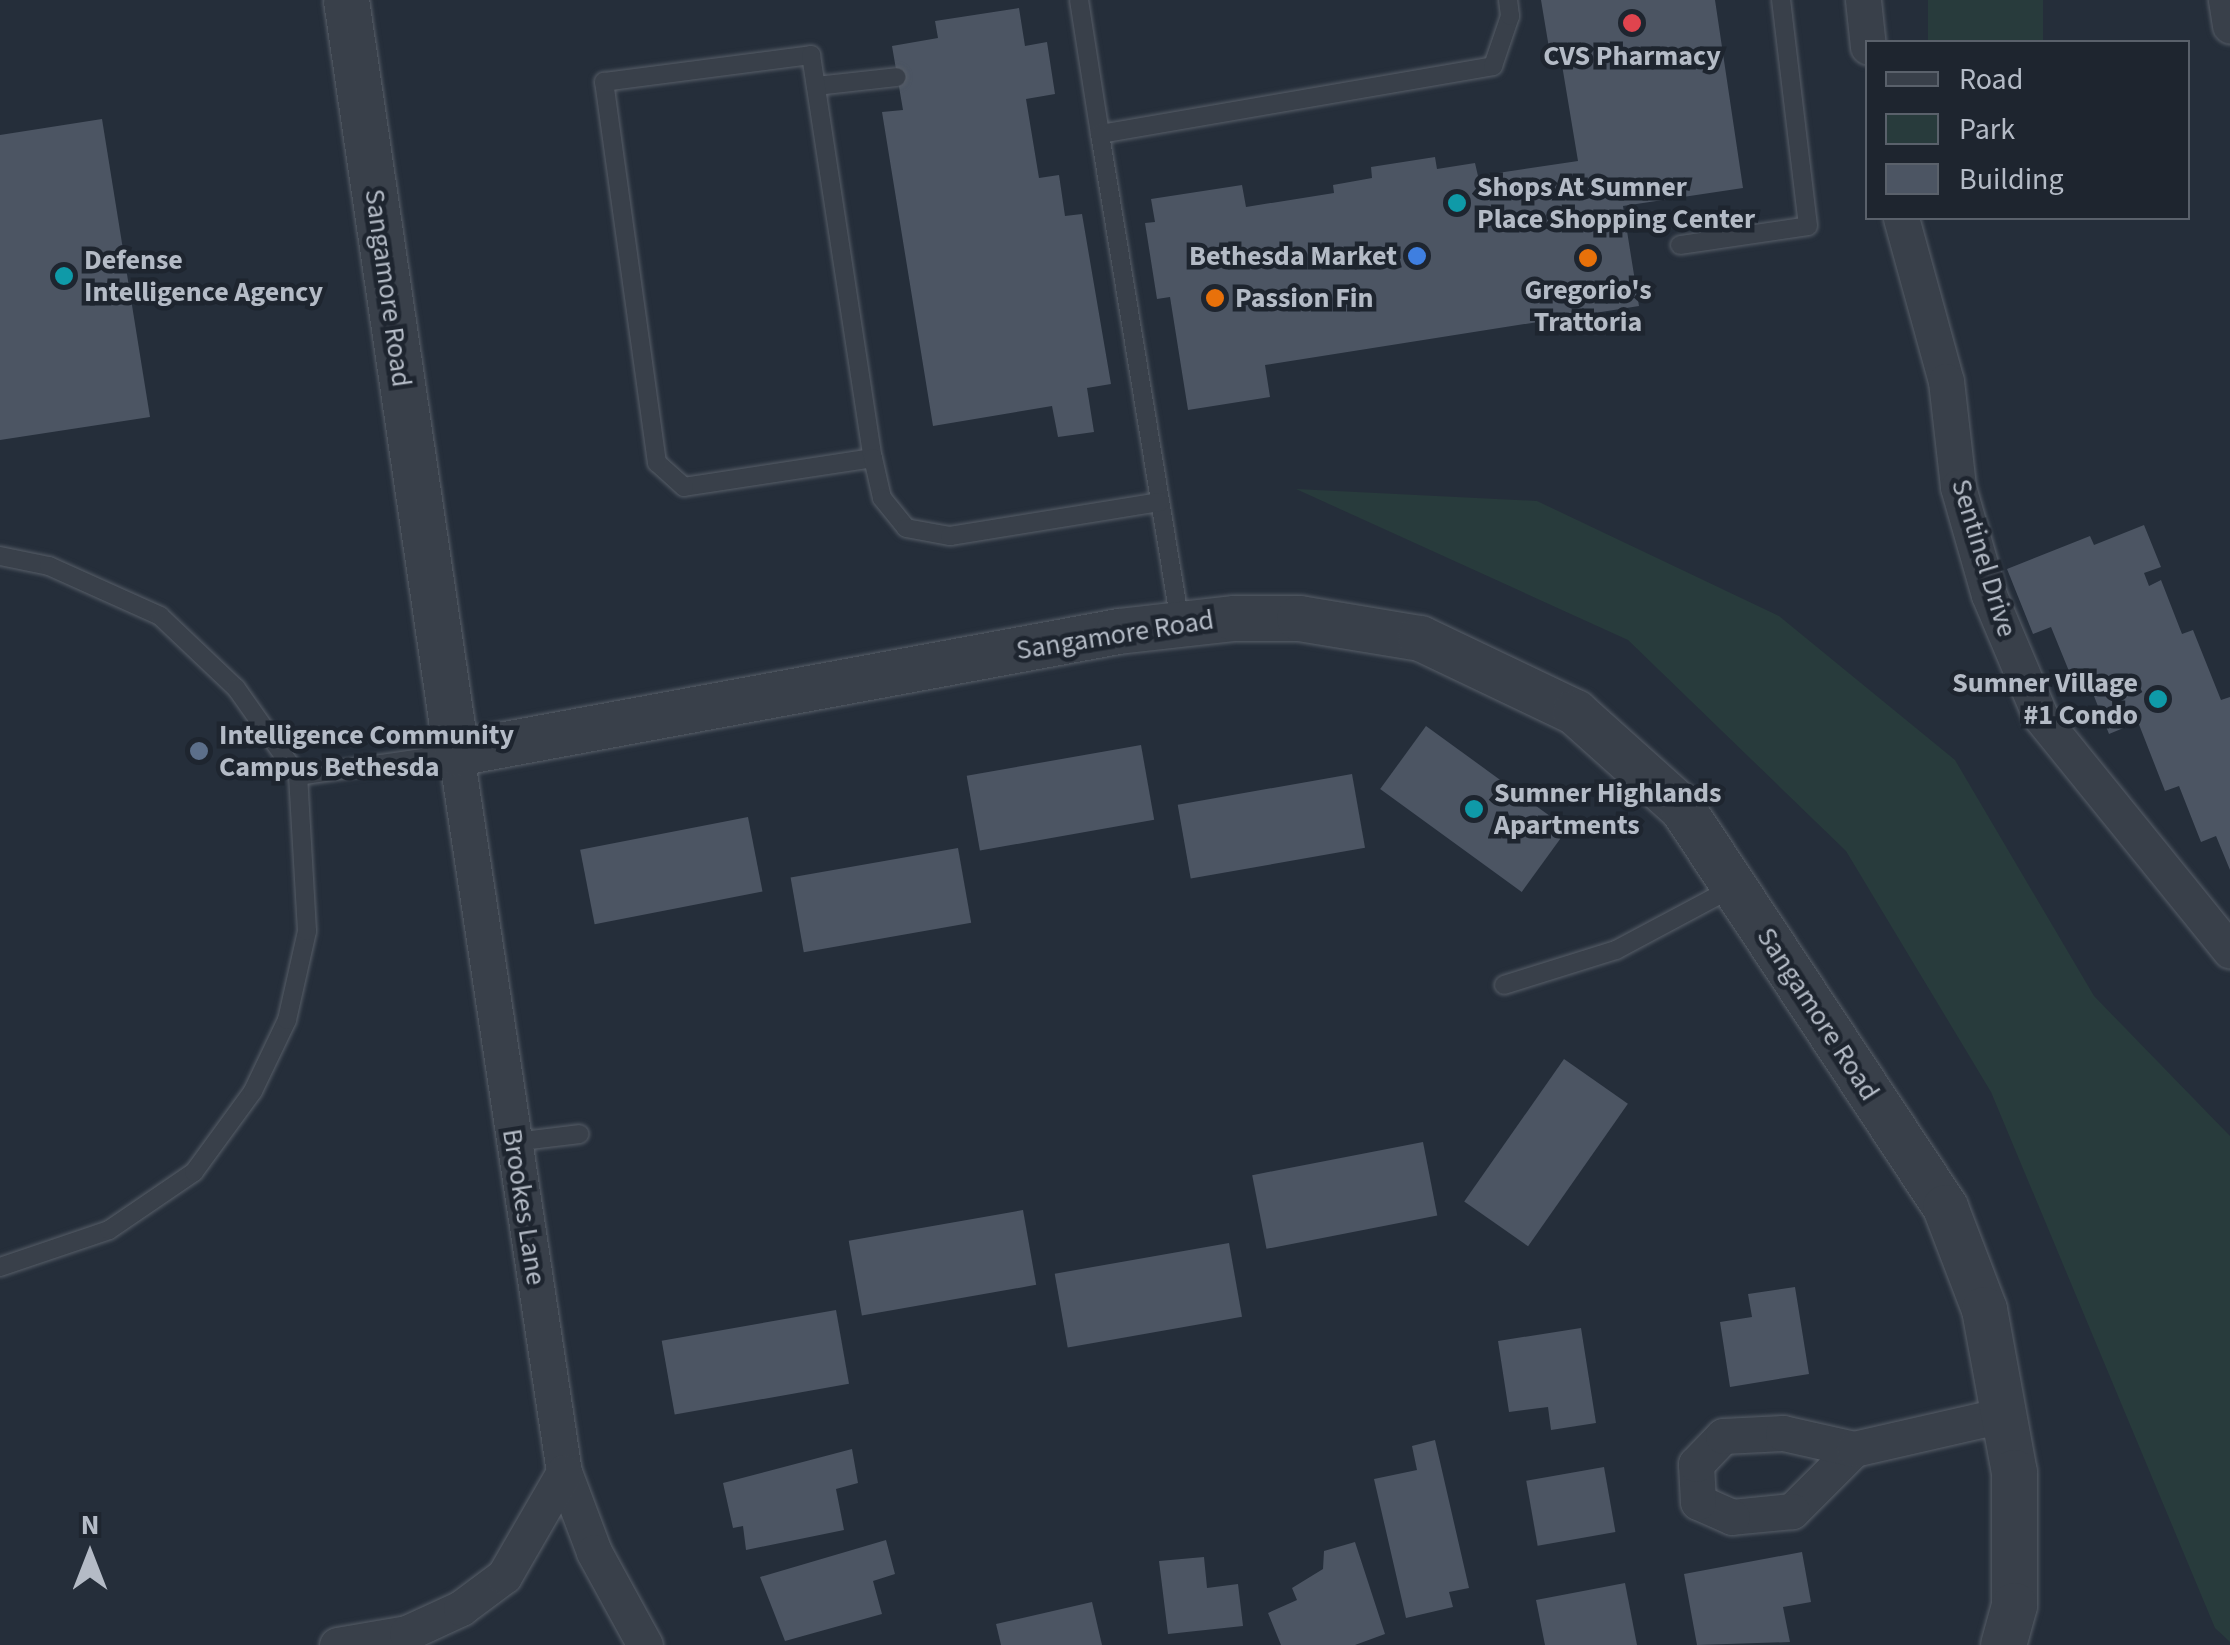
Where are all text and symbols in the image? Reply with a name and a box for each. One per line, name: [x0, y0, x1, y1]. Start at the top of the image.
marker: CVS Pharmacy: [1621, 12, 1643, 34]
place label: CVS Pharmacy: [1543, 39, 1721, 73]
legend: [1865, 40, 2190, 220]
text: Road: [1959, 58, 2023, 101]
text: Park: [1959, 108, 2015, 151]
text: Building: [1959, 158, 2064, 201]
place label: Shops At Sumner Place Shopping Center: [1477, 170, 1755, 236]
street label: Sangamore Road: [357, 187, 419, 389]
marker: Shops At Sumner Place Shopping Center: [1446, 192, 1468, 214]
place label: Bethesda Market: [1189, 239, 1397, 273]
place label: Defense Intelligence Agency: [84, 243, 323, 309]
marker: Bethesda Market: [1406, 245, 1428, 267]
marker: Gregorio's Trattoria: [1577, 247, 1599, 269]
marker: Defense Intelligence Agency: [53, 265, 75, 287]
place label: Gregorio's Trattoria: [1524, 273, 1652, 339]
place label: Passion Fin: [1235, 281, 1374, 315]
marker: Passion Fin: [1204, 287, 1226, 309]
street label: Sentinel Drive: [1944, 475, 2024, 641]
street label: Sangamore Road: [1014, 603, 1216, 667]
place label: Sumner Village #1 Condo: [1952, 666, 2138, 732]
marker: Sumner Village #1 Condo: [2147, 688, 2169, 710]
place label: Intelligence Community Campus Bethesda: [219, 718, 514, 784]
marker: Intelligence Community Campus Bethesda: [188, 740, 210, 762]
place label: Sumner Highlands Apartments: [1494, 776, 1721, 842]
marker: Sumner Highlands Apartments: [1463, 798, 1485, 820]
street label: Sangamore Road: [1750, 921, 1886, 1107]
street label: Brookes Lane: [495, 1126, 553, 1288]
north arrow: [40, 1505, 140, 1605]
text: N: [81, 1505, 99, 1545]

